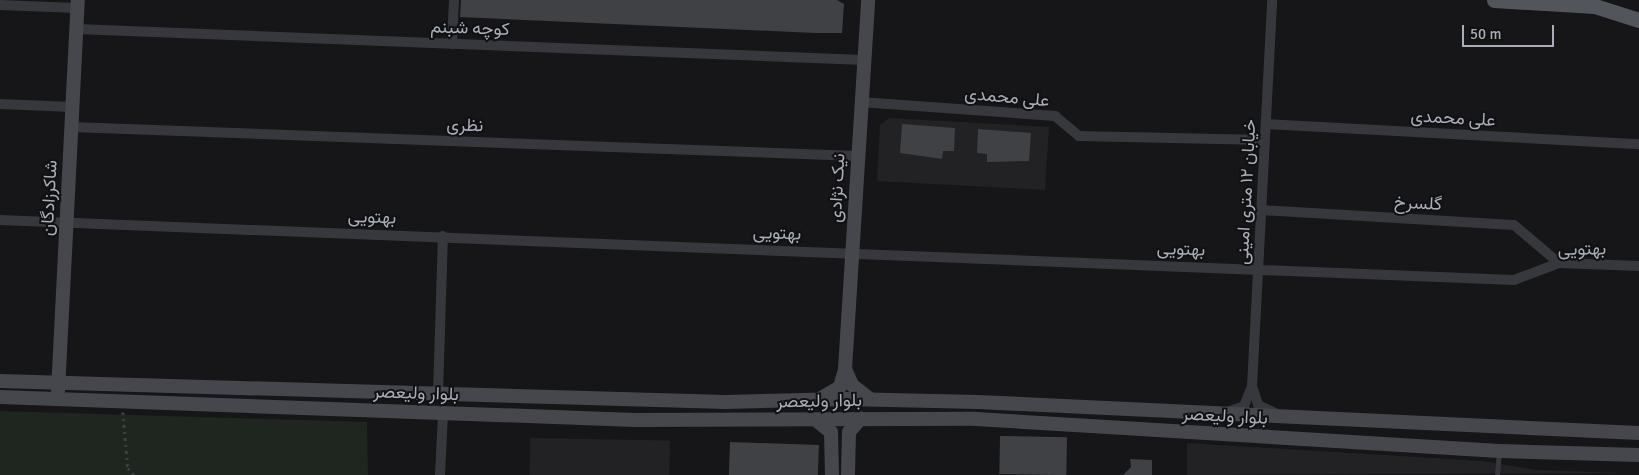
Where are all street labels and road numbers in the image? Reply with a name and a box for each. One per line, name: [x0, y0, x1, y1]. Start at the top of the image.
street label: کوچه شبنم: [430, 16, 510, 40]
street label: علی محمدی: [964, 83, 1050, 111]
street label: علی محمدی: [1410, 105, 1496, 131]
street label: نظری: [446, 114, 484, 136]
street label: خیابان ۱۲ متری امینی: [1231, 119, 1261, 265]
street label: نیک نژادی: [824, 153, 850, 223]
street label: شاکرزادگان: [36, 160, 62, 236]
street label: گلسرخ: [1394, 191, 1442, 215]
street label: بهتویی: [347, 205, 397, 229]
street label: بهتویی: [752, 221, 802, 245]
street label: بهتویی: [1156, 237, 1206, 261]
street label: بهتویی: [1558, 238, 1606, 260]
street label: بلوار ولیعصر: [373, 381, 459, 405]
street label: بلوار ولیعصر: [776, 389, 862, 413]
street label: بلوار ولیعصر: [1182, 403, 1268, 429]

